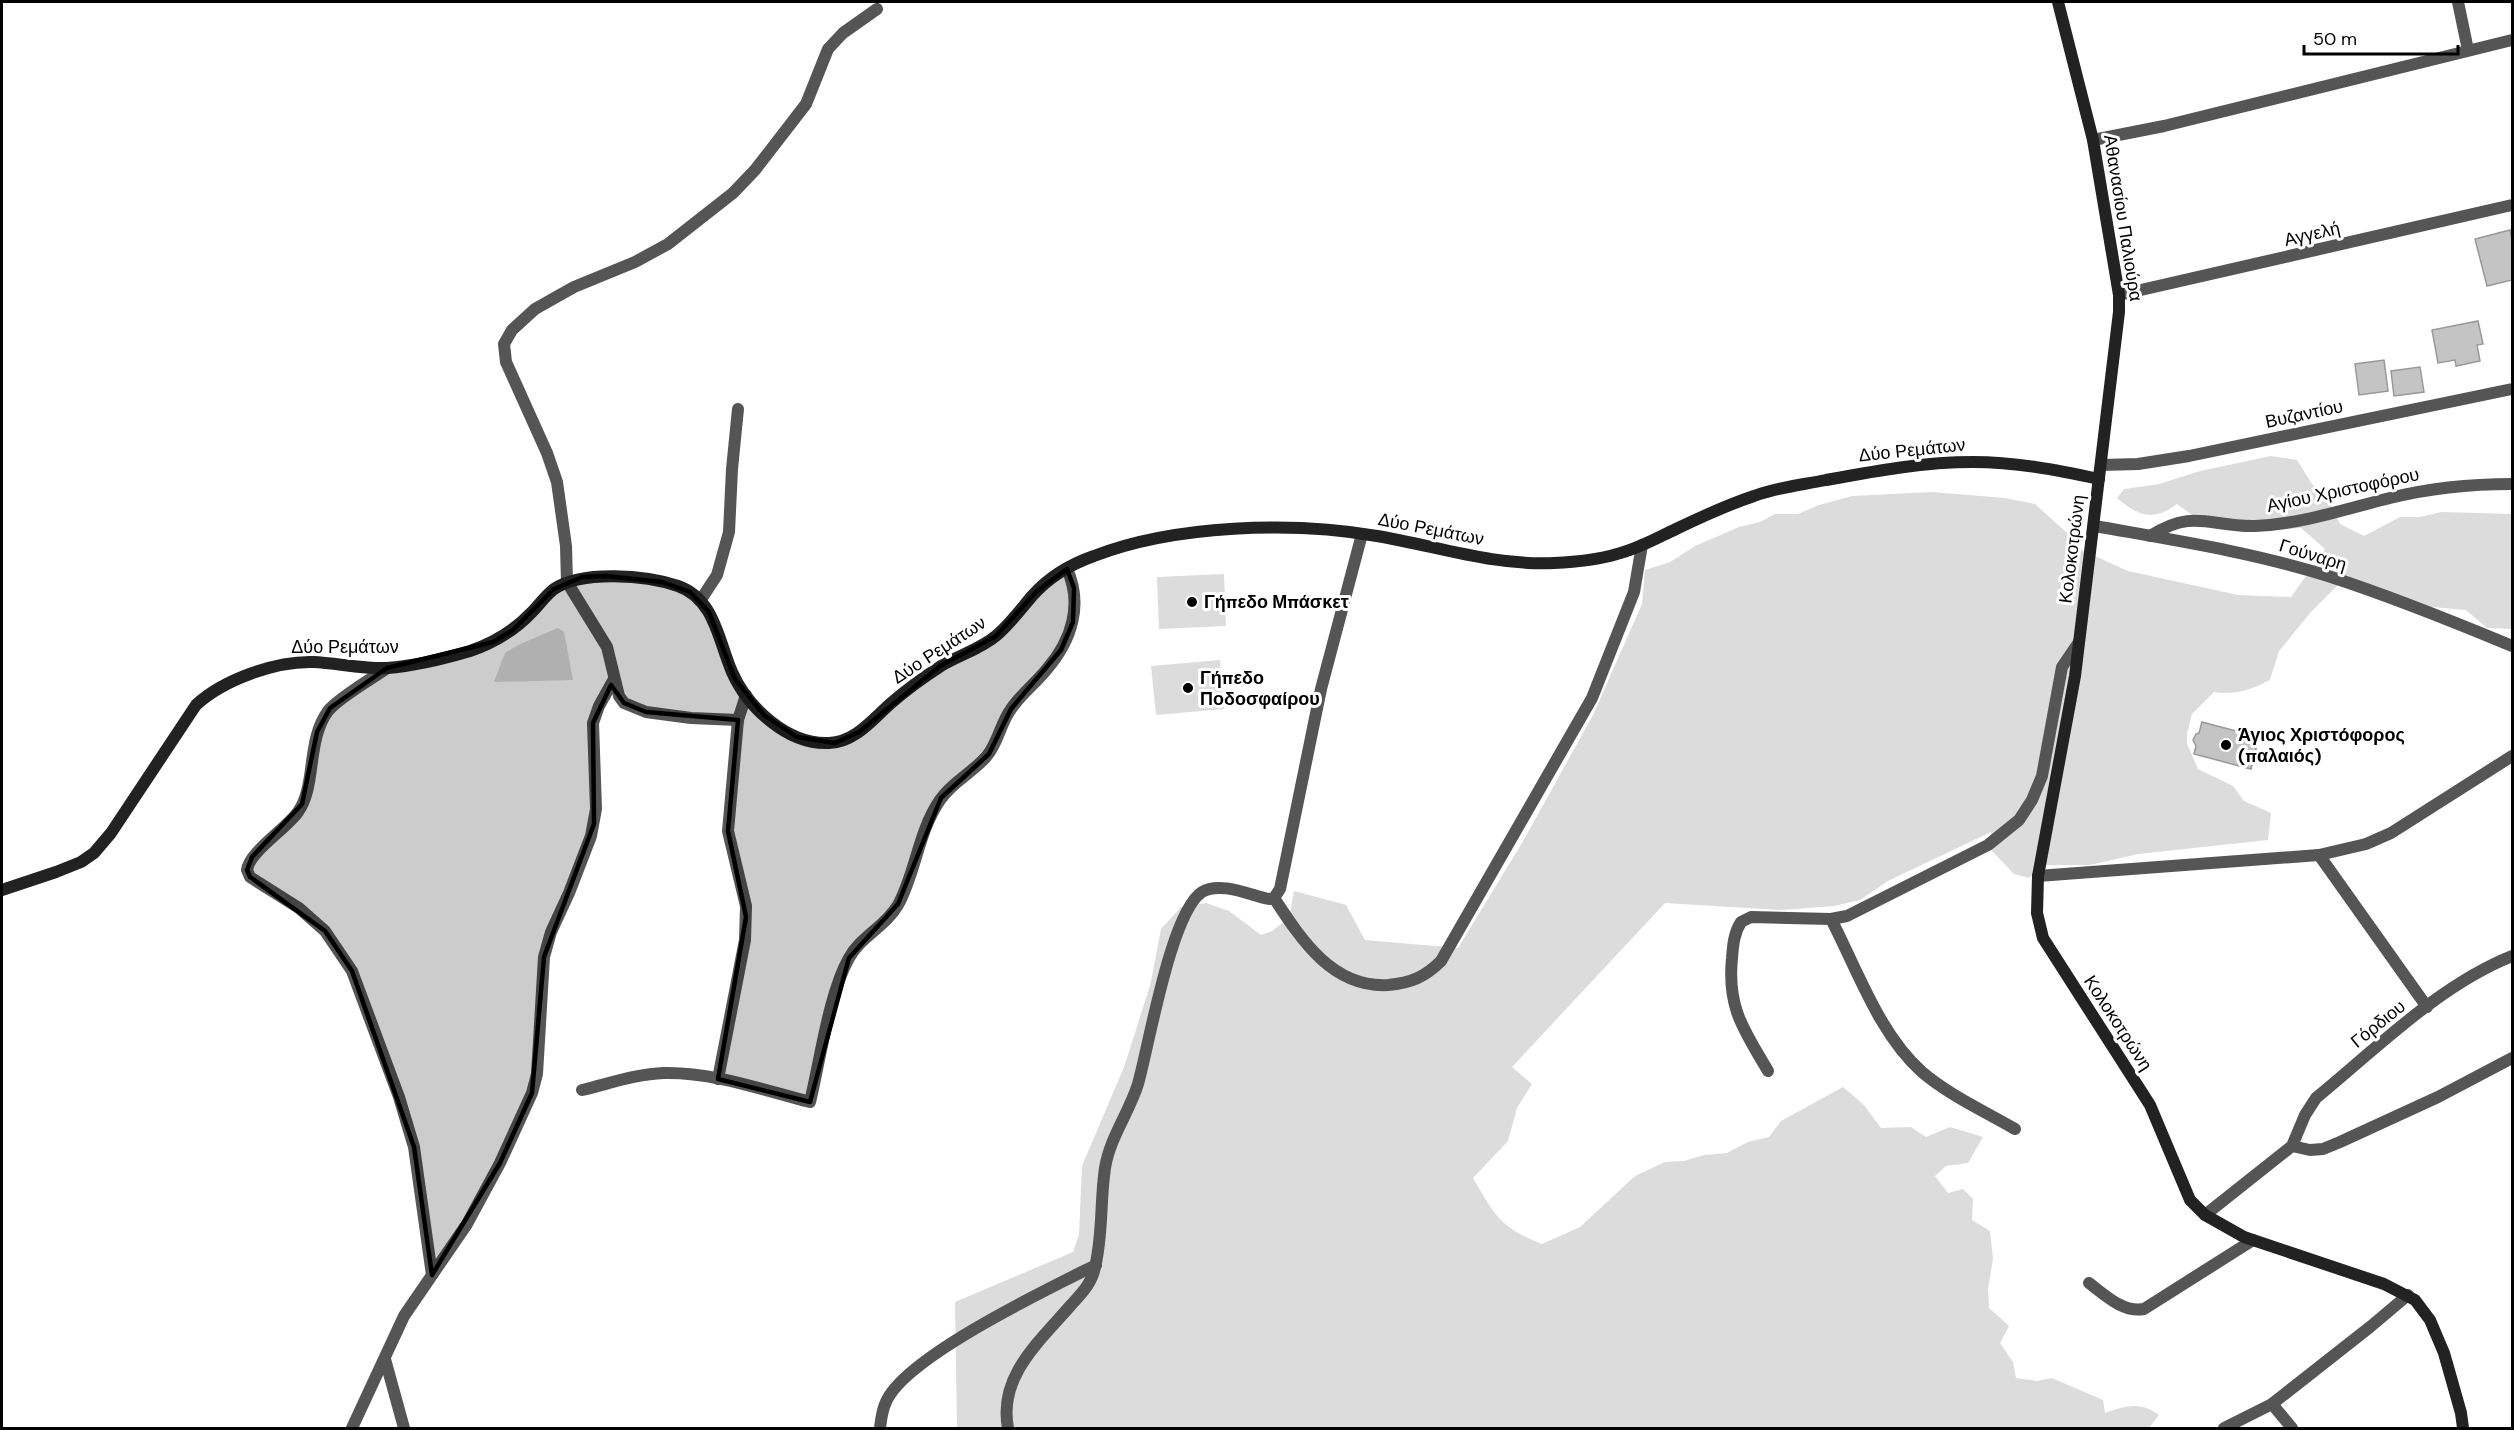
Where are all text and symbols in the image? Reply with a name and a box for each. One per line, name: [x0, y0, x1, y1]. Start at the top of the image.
scale bar: [2304, 18, 2458, 56]
text: 50 m: [2313, 27, 2357, 51]
street label: Αθανασίου Παλιούρα: [2098, 133, 2148, 303]
street label: Αγγελή: [2282, 216, 2342, 252]
street label: Βυζαντίου: [2263, 394, 2345, 434]
street label: Δύο Ρεμάτων: [1857, 432, 1967, 468]
street label: Αγίου Χριστοφόρου: [2265, 462, 2421, 518]
street label: Κολοκοτρώνη: [2053, 493, 2091, 605]
street label: Δύο Ρεμάτων: [1376, 507, 1486, 551]
street label: Γούναρη: [2276, 533, 2350, 577]
place label: Γήπεδο Μπάσκετ: [1204, 590, 1349, 614]
marker: Γήπεδο Μπάσκετ: [1185, 595, 1199, 609]
street label: Δύο Ρεμάτων: [887, 611, 991, 689]
street label: Δύο Ρεμάτων: [291, 635, 399, 659]
place label: Γήπεδο Ποδοσφαίρου: [1200, 666, 1320, 711]
marker: Γήπεδο Ποδοσφαίρου: [1181, 681, 1195, 695]
place label: Άγιος Χριστόφορος (παλαιός): [2238, 723, 2405, 768]
marker: Άγιος Χριστόφορος (παλαιός): [2219, 738, 2233, 752]
street label: Κολοκοτρώνη: [2078, 971, 2158, 1075]
street label: Γόρδιου: [2346, 995, 2410, 1053]

